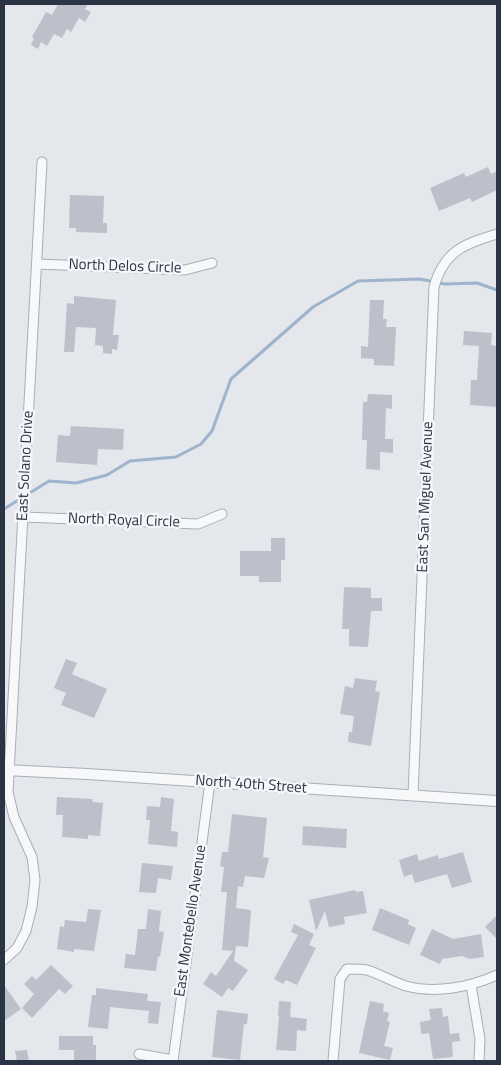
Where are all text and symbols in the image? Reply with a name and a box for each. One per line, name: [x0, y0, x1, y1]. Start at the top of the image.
street label: North Delos Circle: [68, 256, 182, 278]
street label: East Solano Drive: [14, 410, 38, 522]
street label: East San Miguel Avenue: [414, 421, 438, 573]
street label: North Royal Circle: [68, 510, 180, 532]
street label: North 40th Street: [195, 772, 307, 798]
street label: East Montebello Avenue: [171, 844, 211, 998]

